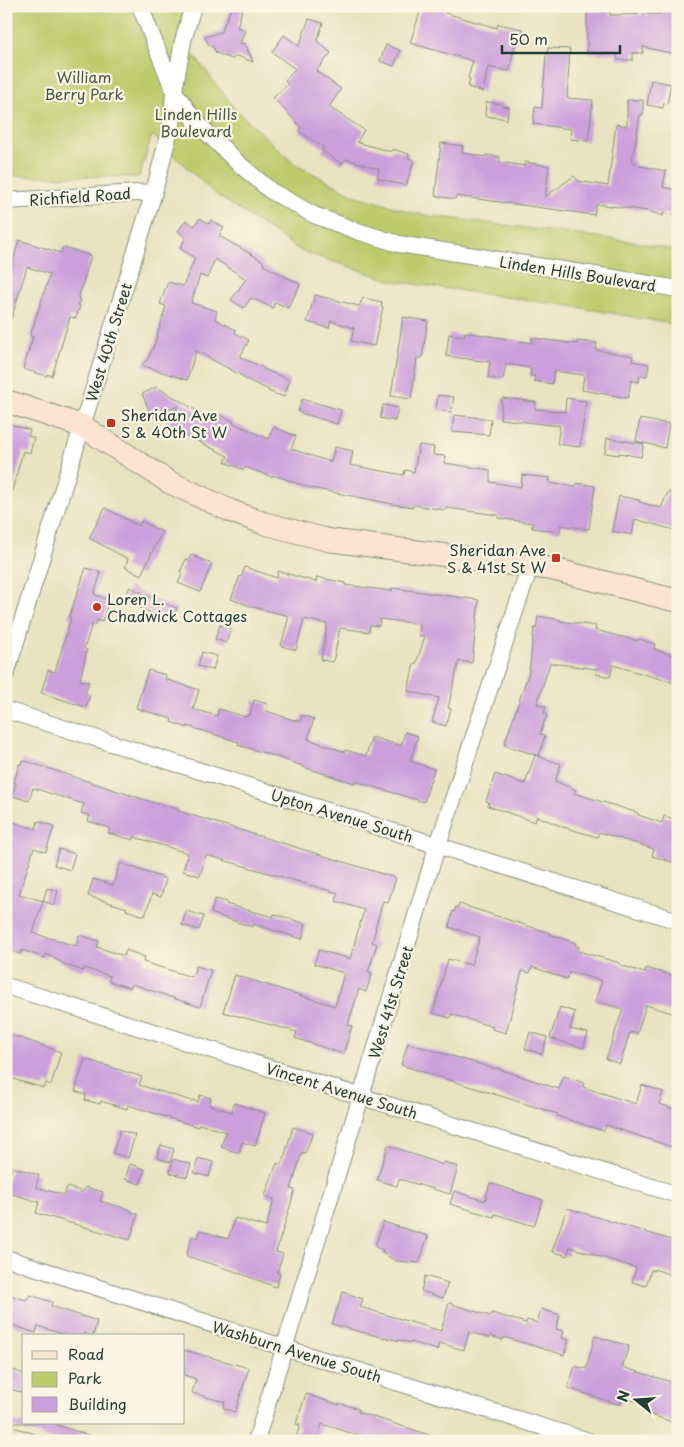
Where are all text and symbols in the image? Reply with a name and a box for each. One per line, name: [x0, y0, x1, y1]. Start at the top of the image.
scale bar: [502, 22, 619, 54]
text: 50 m: [509, 27, 548, 50]
park label: William Berry Park: [44, 65, 124, 105]
park label: Linden Hills Boulevard: [155, 102, 238, 142]
street label: Richfield Road: [28, 181, 132, 211]
street label: Linden Hills Boulevard: [498, 249, 658, 297]
street label: West 40th Street: [79, 280, 137, 404]
place label: Sheridan Ave S & 40th St W: [121, 403, 228, 443]
marker: Sheridan Ave S & 40th St W: [105, 417, 117, 429]
place label: Sheridan Ave S & 41st St W: [447, 538, 546, 578]
marker: Sheridan Ave S & 41st St W: [550, 552, 562, 564]
place label: Loren L. Chadwick Cottages: [107, 587, 247, 627]
marker: Loren L. Chadwick Cottages: [91, 601, 103, 613]
street label: Upton Avenue South: [268, 782, 416, 848]
street label: West 41st Street: [362, 942, 418, 1061]
street label: Vincent Avenue South: [263, 1056, 421, 1124]
street label: Washburn Avenue South: [209, 1314, 385, 1388]
legend: [22, 1334, 185, 1424]
text: Road: [68, 1342, 104, 1365]
text: Park: [68, 1366, 102, 1389]
north arrow: [612, 1374, 662, 1424]
text: N: [611, 1388, 635, 1404]
text: Building: [68, 1392, 127, 1415]

